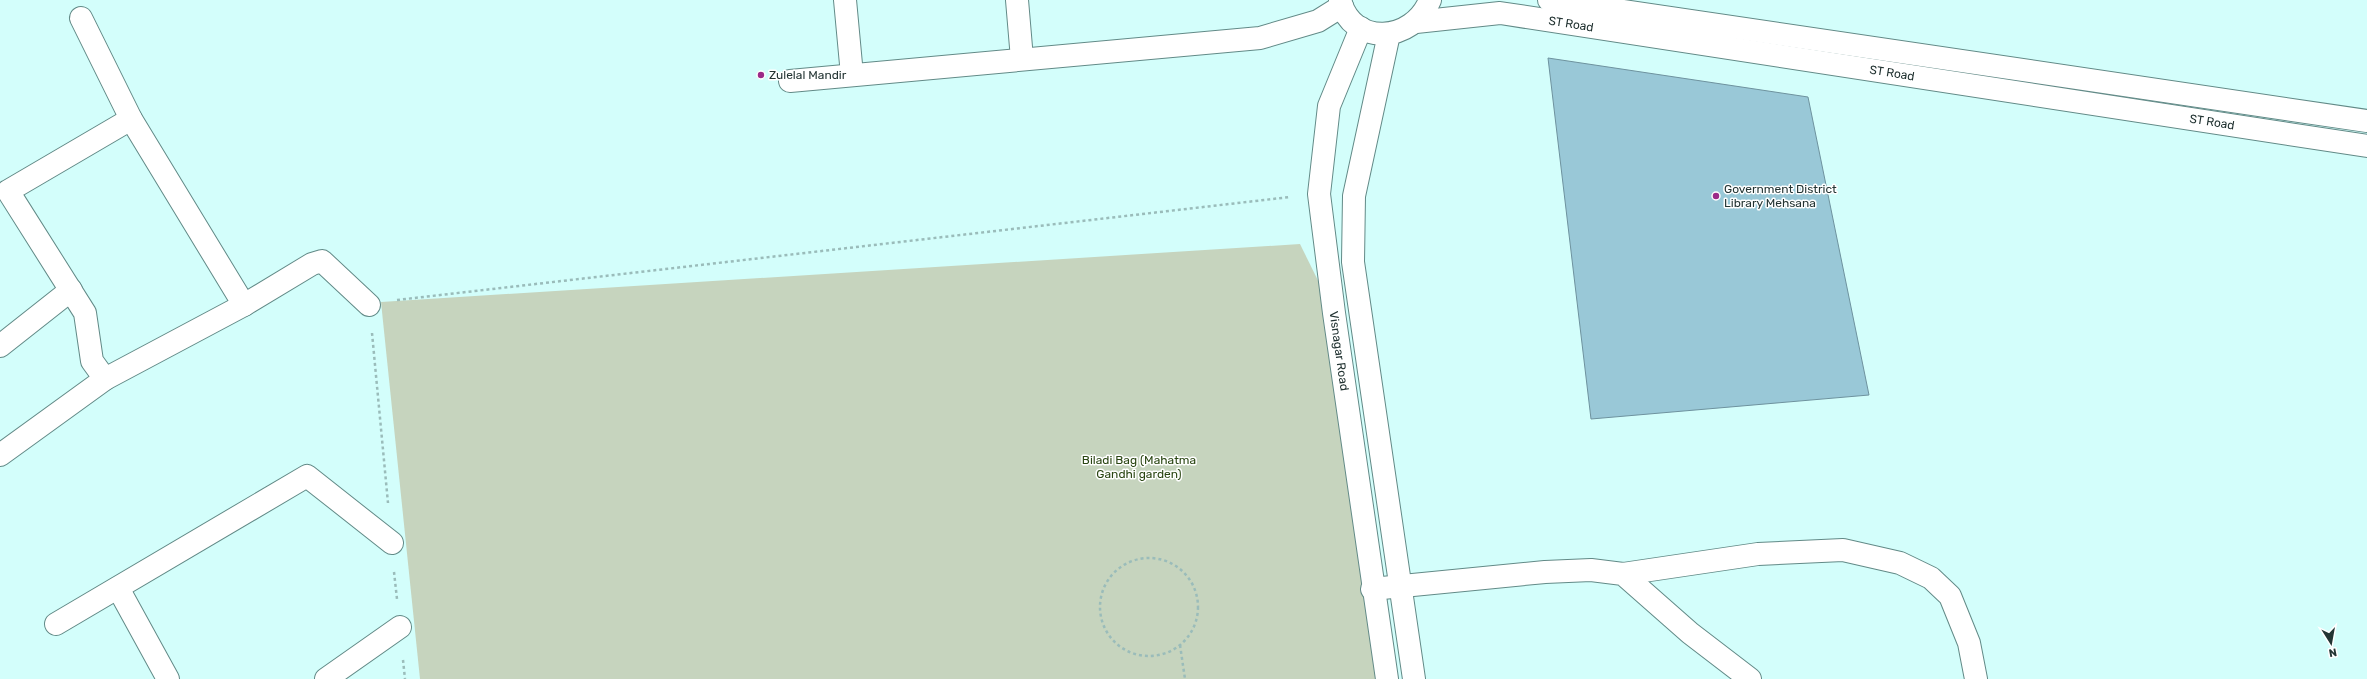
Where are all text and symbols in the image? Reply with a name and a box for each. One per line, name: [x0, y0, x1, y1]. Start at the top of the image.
street label: ST Road: [1547, 14, 1595, 34]
street label: ST Road: [1868, 63, 1916, 83]
place label: Zulelal Mandir: [769, 68, 847, 82]
marker: Zulelal Mandir: [756, 70, 766, 80]
street label: ST Road: [2188, 112, 2236, 132]
place label: Government District Library Mehsana: [1724, 182, 1837, 210]
marker: Government District Library Mehsana: [1711, 191, 1721, 201]
street label: Visnagar Road: [1326, 310, 1352, 392]
park label: Biladi Bag (Mahatma Gandhi garden): [1082, 453, 1196, 481]
north arrow: [2311, 623, 2351, 663]
text: N: [2328, 645, 2338, 659]

